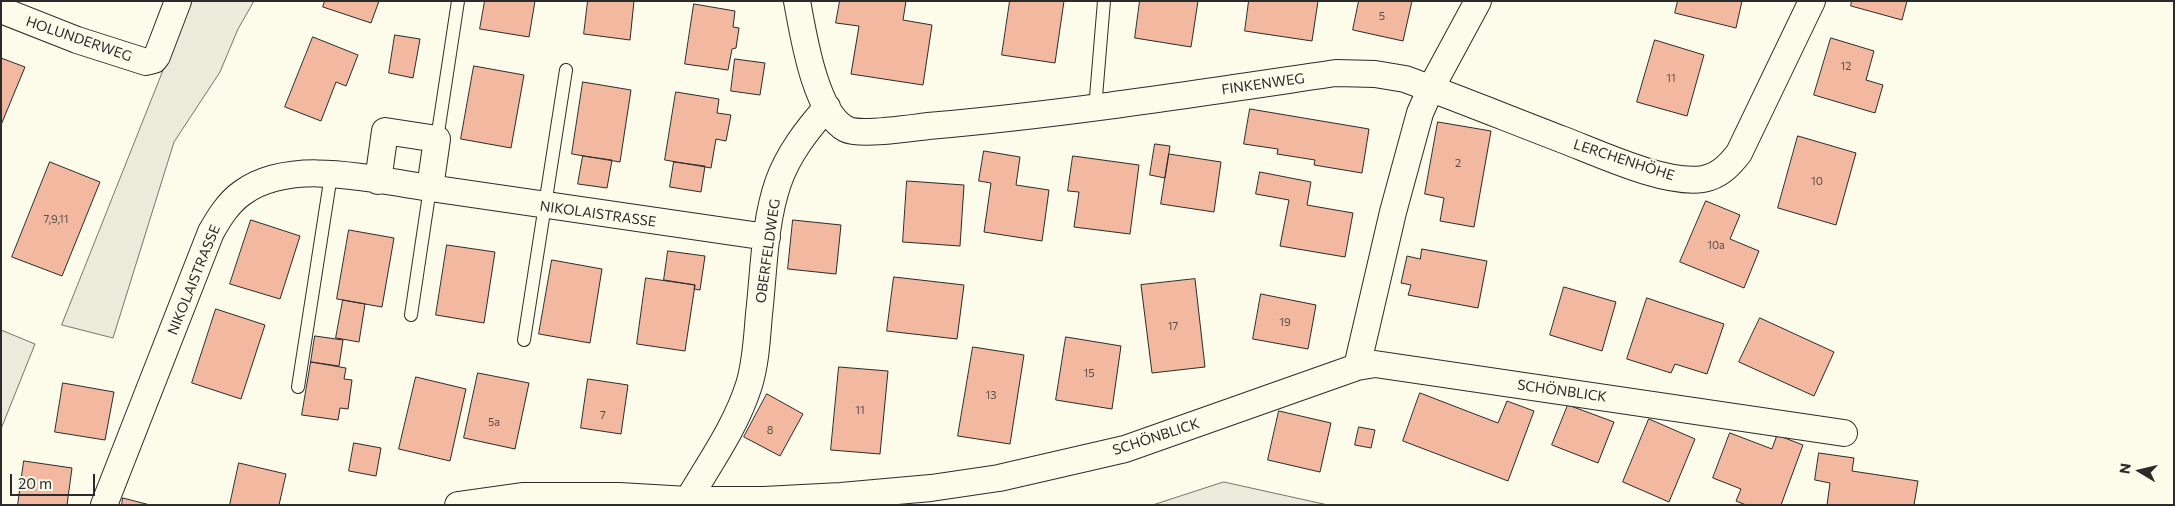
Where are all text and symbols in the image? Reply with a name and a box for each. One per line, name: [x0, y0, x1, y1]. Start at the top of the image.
house number: 5: [1379, 9, 1385, 23]
street label: HOLUNDERWEG: [24, 13, 134, 65]
house number: 12: [1841, 59, 1851, 73]
street label: FINKENWEG: [1220, 70, 1306, 98]
house number: 11: [1666, 71, 1676, 85]
street label: LERCHENHÖHE: [1571, 136, 1677, 184]
house number: 2: [1455, 156, 1461, 170]
house number: 10: [1811, 174, 1823, 188]
street label: NIKOLAISTRASSE: [539, 198, 657, 230]
street label: OBERFELDWEG: [752, 198, 784, 304]
house number: 7,9,11: [44, 212, 68, 226]
street label: NIKOLAISTRASSE: [164, 223, 224, 337]
house number: 10a: [1707, 238, 1725, 252]
house number: 19: [1279, 315, 1291, 329]
house number: 17: [1168, 319, 1178, 333]
house number: 15: [1083, 366, 1095, 380]
street label: SCHÖNBLICK: [1516, 376, 1608, 406]
house number: 13: [986, 388, 996, 402]
house number: 11: [855, 403, 865, 417]
house number: 7: [600, 408, 606, 422]
house number: 5a: [488, 415, 500, 429]
street label: SCHÖNBLICK: [1110, 415, 1202, 459]
house number: 8: [767, 423, 773, 437]
north arrow: [2115, 446, 2165, 496]
text: N: [2115, 462, 2134, 475]
scale bar: [12, 464, 98, 496]
text: 20 m: [18, 474, 52, 492]

